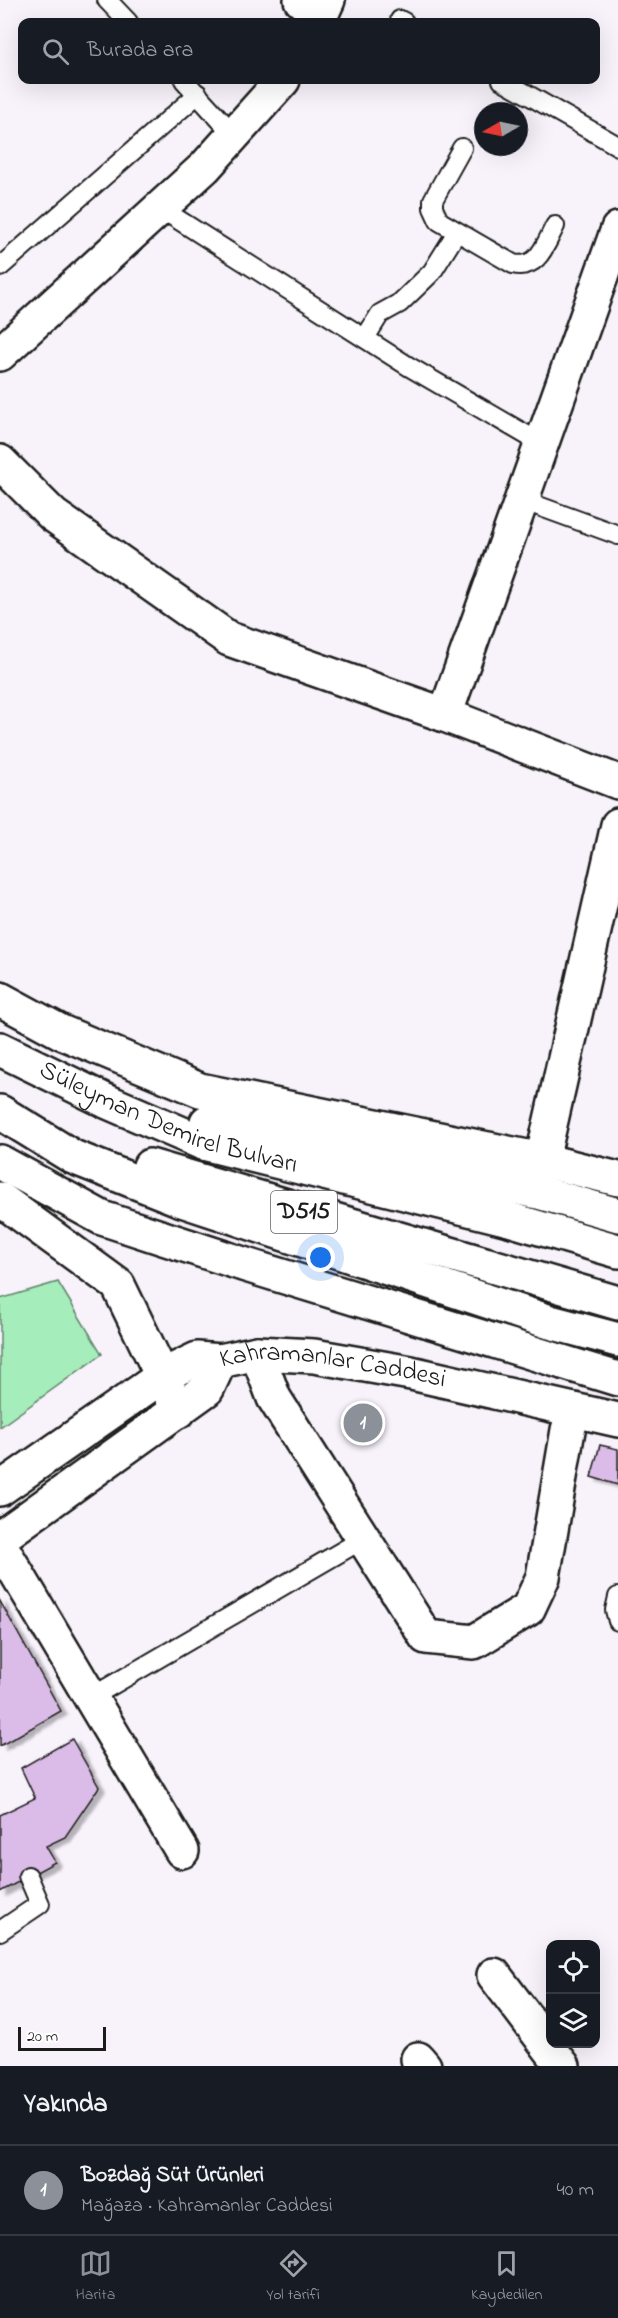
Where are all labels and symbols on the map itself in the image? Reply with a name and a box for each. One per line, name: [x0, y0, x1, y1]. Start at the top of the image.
north arrow: [474, 102, 528, 156]
street label: Süleyman Demirel Bulvarı: [32, 1052, 302, 1185]
road number: D515: [271, 1191, 337, 1233]
your location: [306, 1243, 335, 1272]
street label: Kahramanlar Caddesi: [216, 1334, 450, 1399]
pin: 1: [344, 1400, 382, 1446]
scale bar: [18, 2024, 106, 2052]

